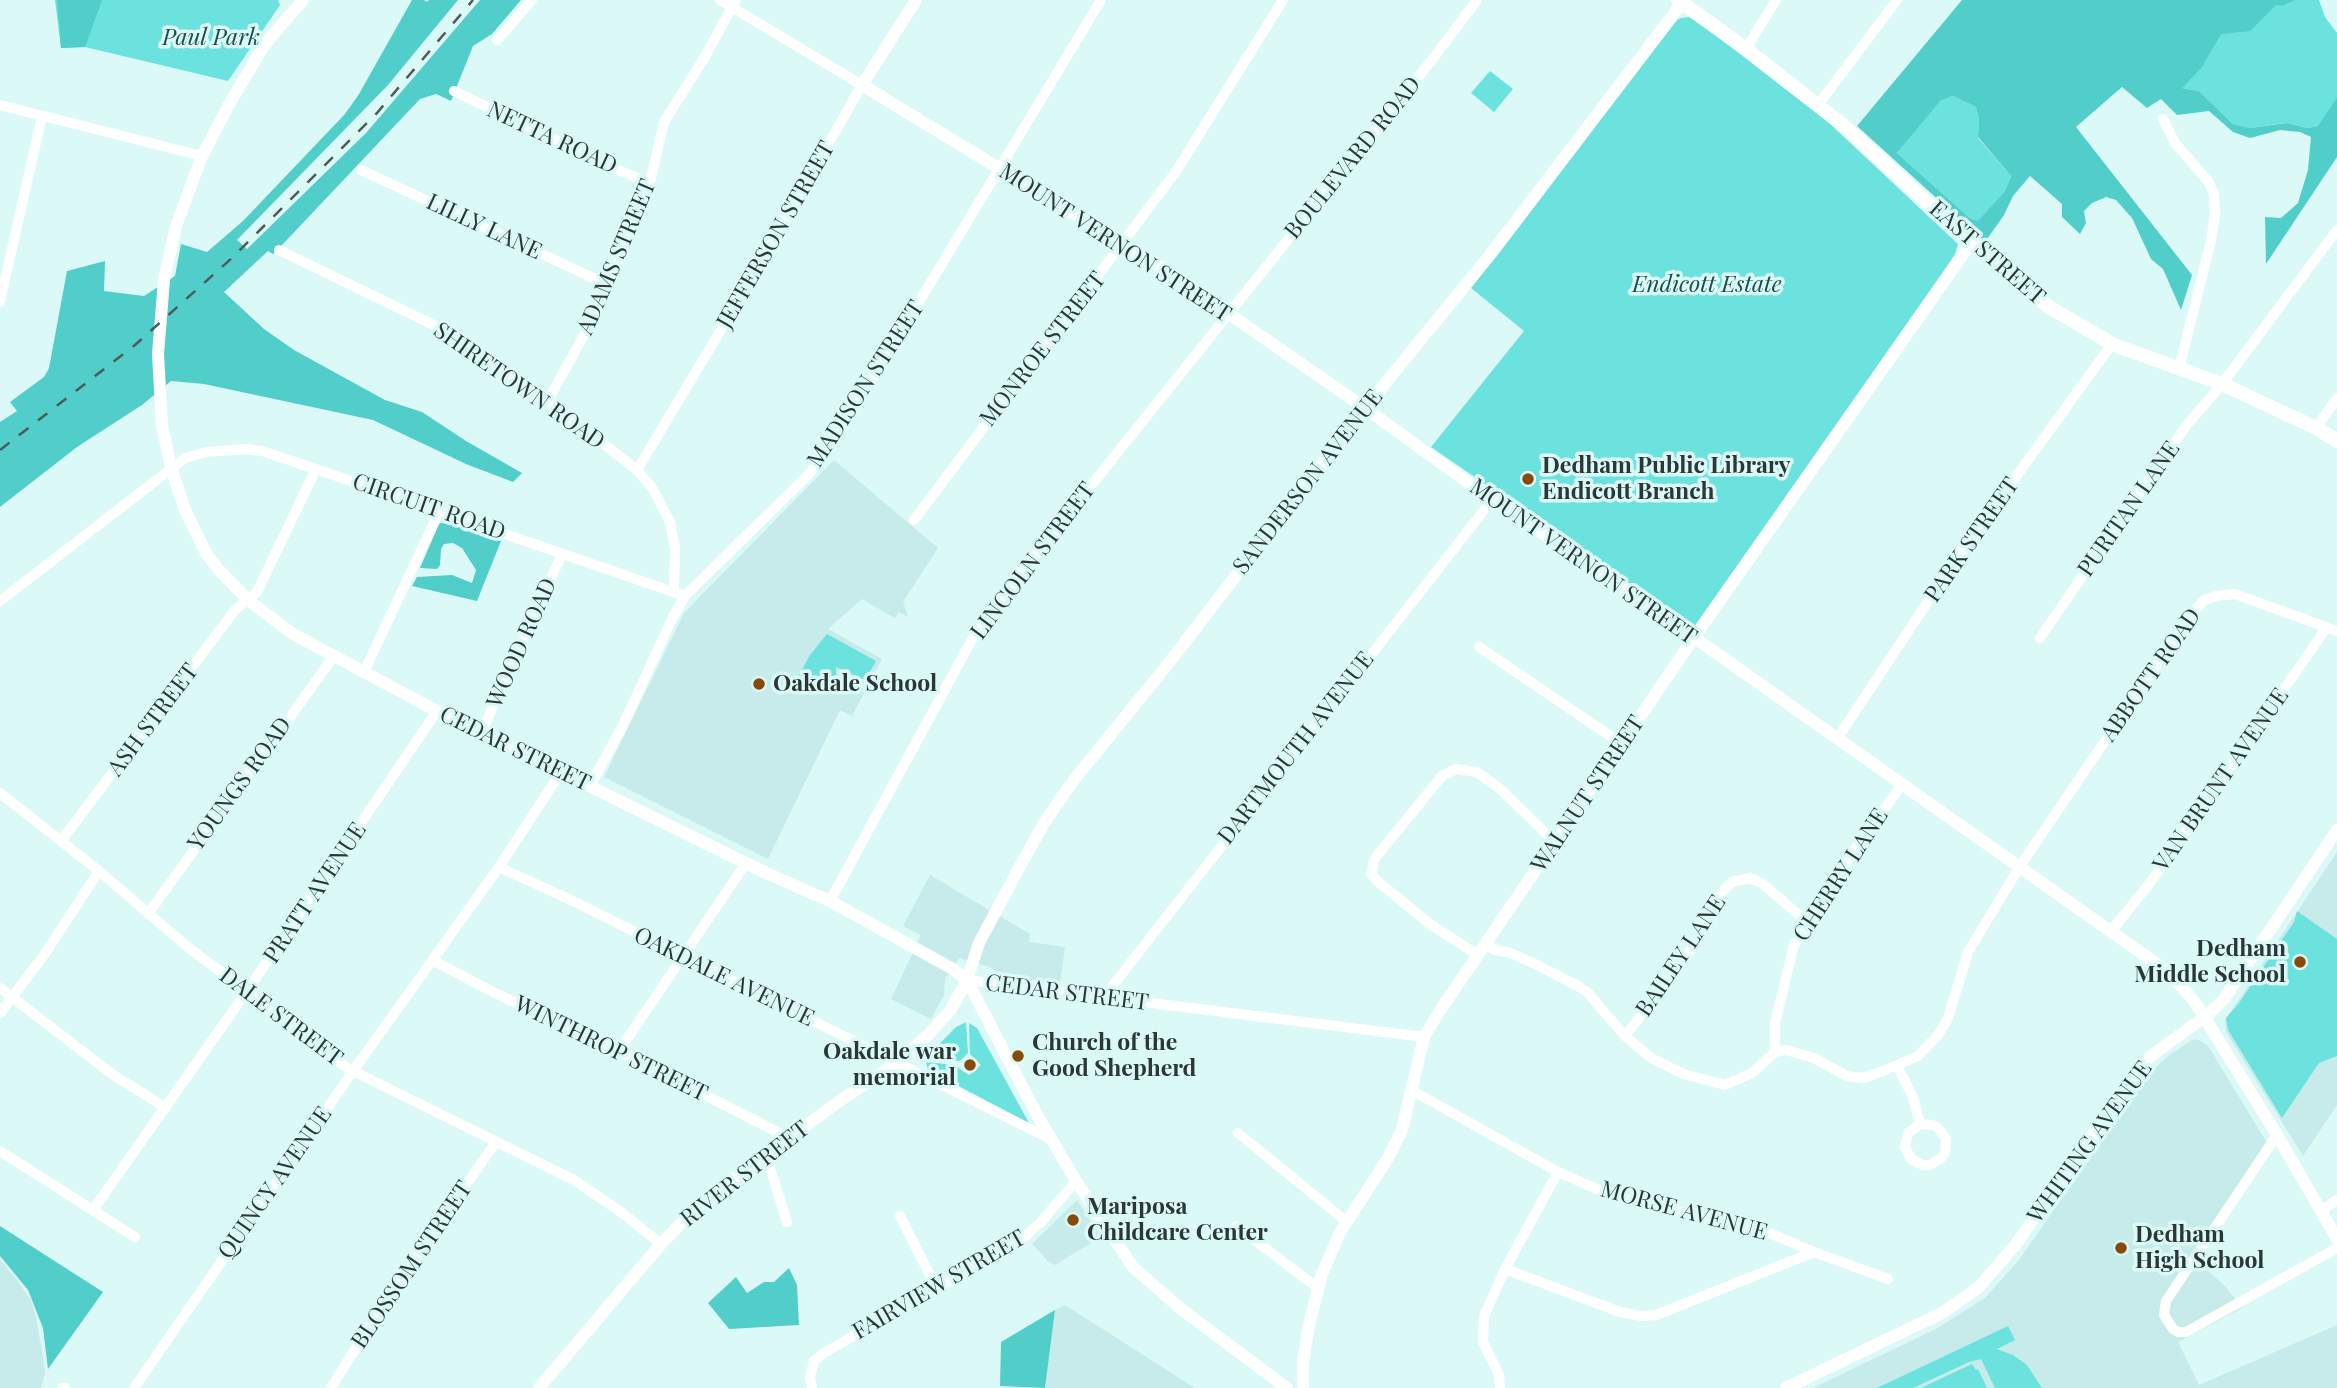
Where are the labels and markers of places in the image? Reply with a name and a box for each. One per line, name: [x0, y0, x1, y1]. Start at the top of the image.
place label: Dedham Public Library Endicott Branch: [1542, 452, 1790, 506]
marker: Dedham Public Library Endicott Branch: [1520, 471, 1536, 487]
place label: Oakdale School: [773, 670, 937, 698]
marker: Oakdale School: [751, 676, 767, 692]
place label: Dedham Middle School: [2134, 935, 2286, 989]
marker: Dedham Middle School: [2292, 954, 2308, 970]
place label: Church of the Good Shepherd: [1032, 1029, 1196, 1083]
place label: Oakdale war memorial: [823, 1038, 956, 1092]
marker: Church of the Good Shepherd: [1010, 1048, 1026, 1064]
marker: Oakdale war memorial: [962, 1057, 978, 1073]
place label: Mariposa Childcare Center: [1087, 1193, 1268, 1247]
marker: Mariposa Childcare Center: [1065, 1212, 1081, 1228]
place label: Dedham High School: [2135, 1221, 2264, 1275]
marker: Dedham High School: [2113, 1240, 2129, 1256]

